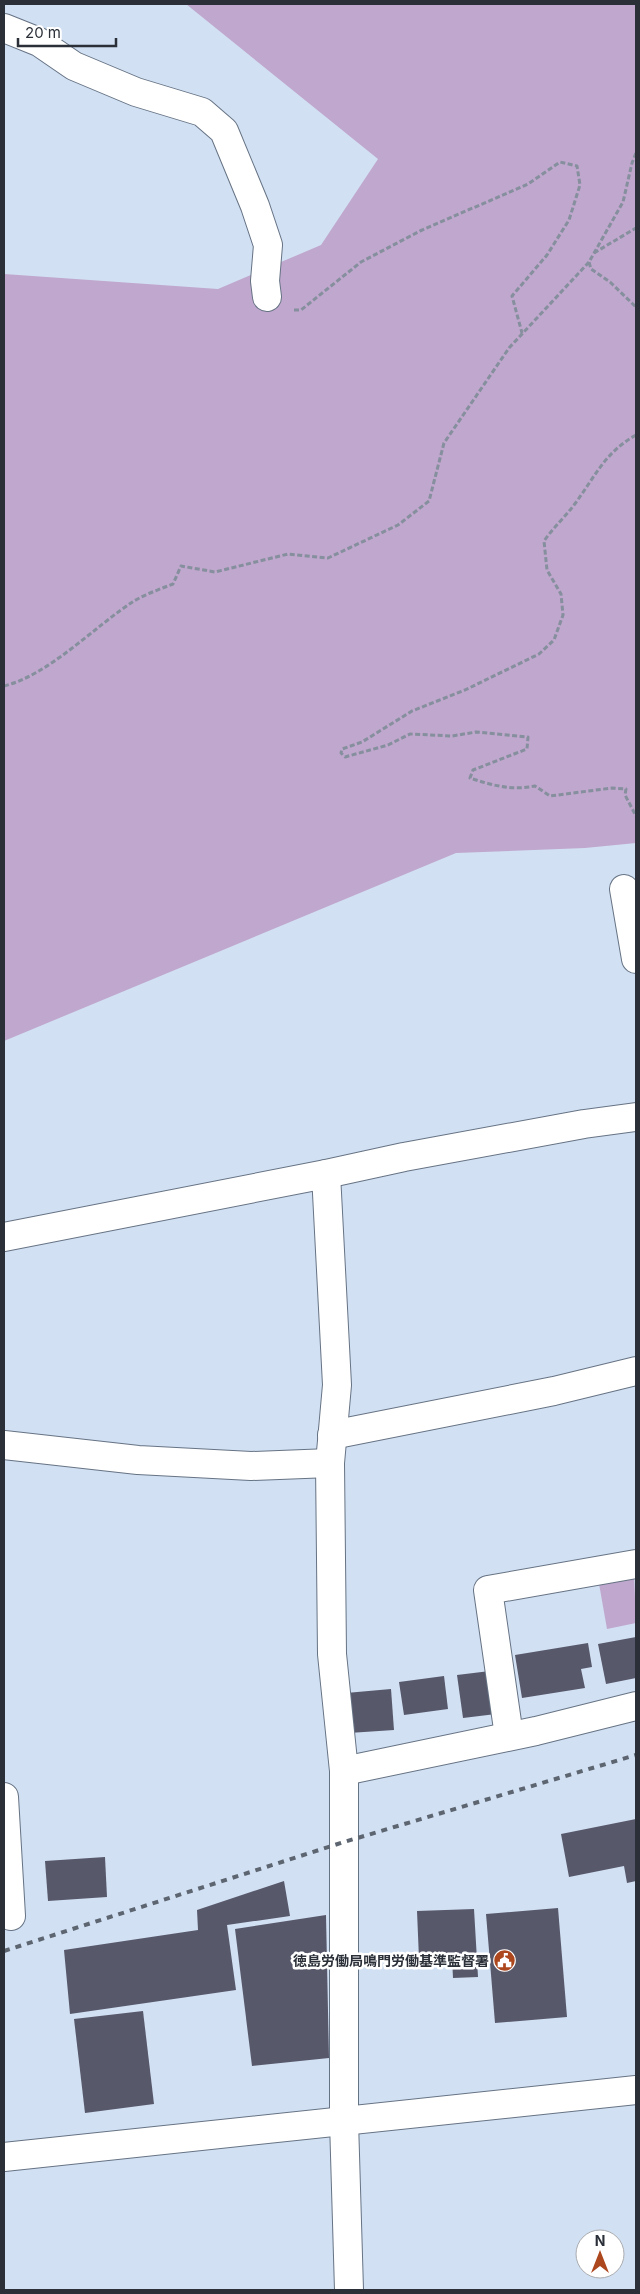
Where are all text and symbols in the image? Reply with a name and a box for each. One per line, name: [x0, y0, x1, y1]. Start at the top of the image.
scale bar: [18, 15, 115, 47]
text: 20 m: [25, 23, 61, 42]
public building icon: 徳島労働局鳴門労働基準監督署: [493, 1948, 517, 1972]
place label: 徳島労働局鳴門労働基準監督署: [293, 1952, 489, 1969]
north arrow: [575, 2229, 625, 2279]
text: N: [595, 2232, 605, 2249]

